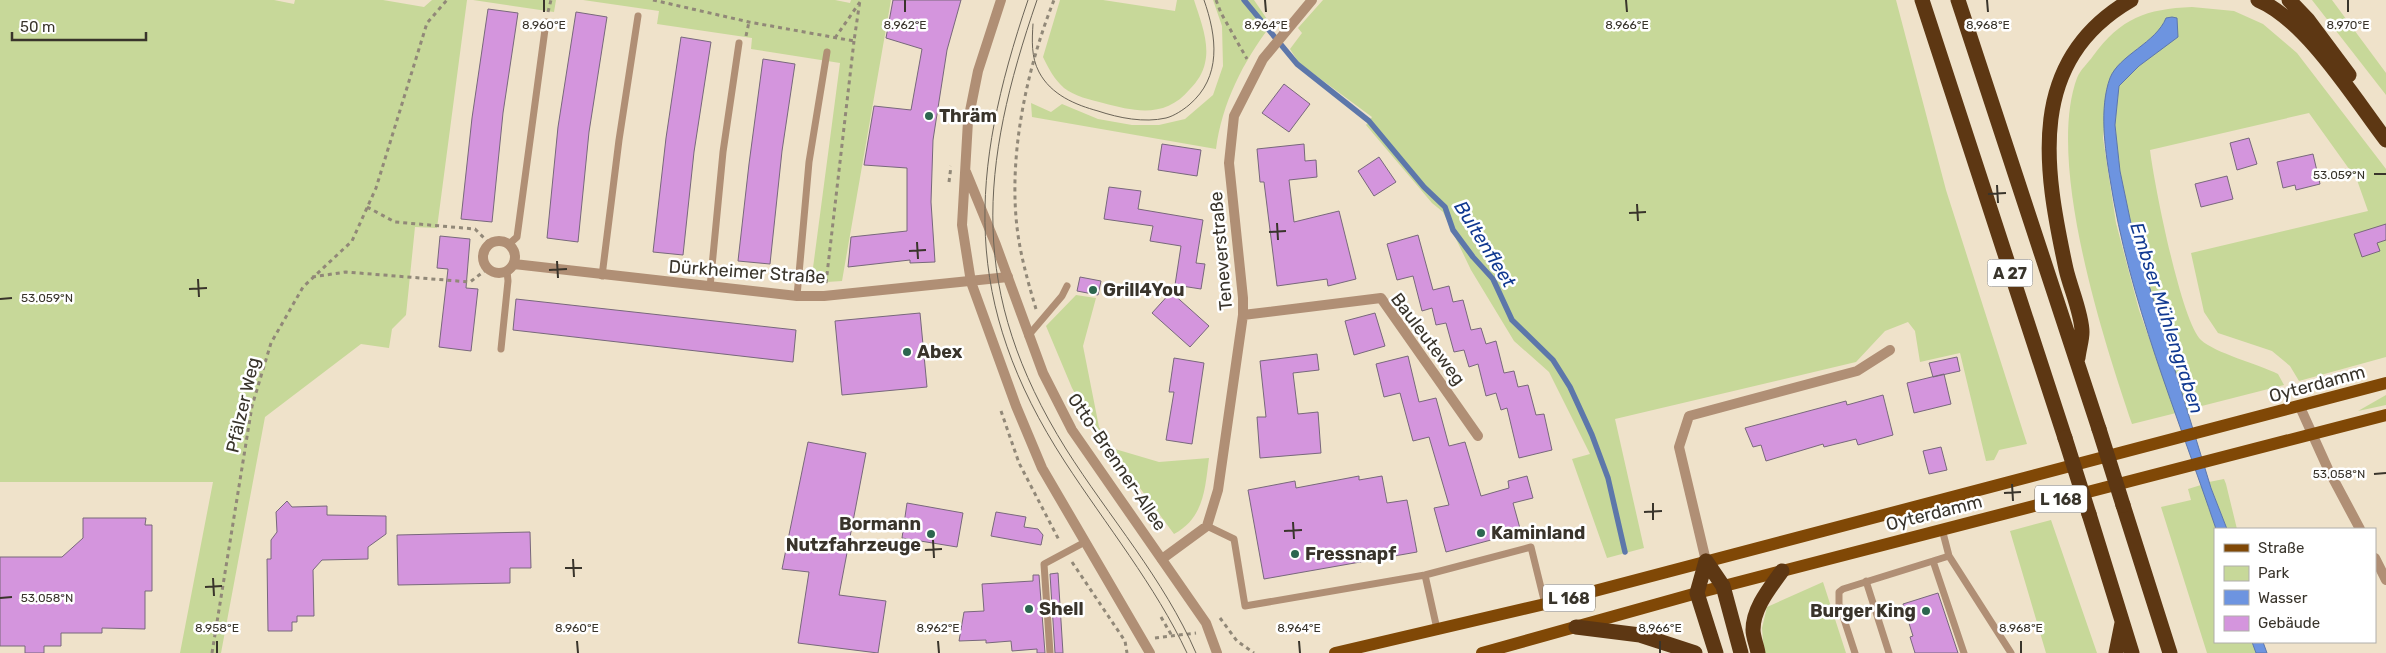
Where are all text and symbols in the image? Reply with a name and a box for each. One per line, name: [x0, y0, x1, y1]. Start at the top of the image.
scale bar: [12, 10, 146, 42]
text: 50 m: [20, 18, 55, 36]
text: 8.960°E: [522, 18, 566, 32]
text: 8.962°E: [883, 18, 927, 32]
text: 8.964°E: [1244, 18, 1288, 32]
text: 8.966°E: [1605, 18, 1649, 32]
text: 8.968°E: [1966, 18, 2010, 32]
text: 8.970°E: [2327, 18, 2369, 32]
place label: Thräm: [939, 105, 997, 127]
marker: Thräm: [923, 110, 935, 122]
text: 53.059°N: [2313, 168, 2365, 182]
street label: Teneverstraße: [1205, 191, 1237, 311]
water label: Bultenfleet: [1449, 196, 1521, 292]
water label: Embser Mühlengraben: [2125, 220, 2209, 416]
street label: Dürkheimer Straße: [668, 256, 826, 288]
road number: A 27: [1988, 260, 2032, 286]
place label: Grill4You: [1103, 279, 1184, 301]
marker: Grill4You: [1087, 284, 1099, 296]
street label: Bauleuteweg: [1386, 288, 1470, 390]
text: 53.059°N: [21, 291, 73, 305]
place label: Abex: [917, 341, 963, 363]
marker: Abex: [901, 346, 913, 358]
street label: Pfälzer Weg: [221, 355, 265, 455]
street label: Oyterdamm: [2267, 361, 2367, 407]
street label: Otto-Brenner-Allee: [1063, 389, 1171, 535]
text: 53.058°N: [2313, 467, 2365, 481]
road number: L 168: [2035, 486, 2087, 512]
street label: Oyterdamm: [1884, 490, 1984, 536]
place label: Bormann Nutzfahrzeuge: [786, 513, 921, 556]
place label: Kaminland: [1491, 522, 1585, 544]
marker: Kaminland: [1475, 527, 1487, 539]
marker: Bormann Nutzfahrzeuge: [925, 528, 937, 540]
legend: [2214, 528, 2376, 643]
text: Straße: [2258, 539, 2304, 557]
place label: Fressnapf: [1305, 543, 1396, 565]
marker: Fressnapf: [1289, 548, 1301, 560]
text: Park: [2258, 564, 2289, 582]
road number: L 168: [1543, 584, 1595, 612]
text: Wasser: [2258, 589, 2308, 607]
text: 53.058°N: [21, 591, 73, 605]
place label: Shell: [1039, 598, 1084, 620]
place label: Burger King: [1810, 600, 1916, 622]
marker: Shell: [1023, 603, 1035, 615]
marker: Burger King: [1920, 605, 1932, 617]
text: Gebäude: [2258, 614, 2320, 632]
text: 8.958°E: [195, 621, 239, 635]
text: 8.960°E: [555, 621, 599, 635]
text: 8.962°E: [916, 621, 960, 635]
text: 8.964°E: [1277, 621, 1321, 635]
text: 8.966°E: [1638, 621, 1682, 635]
text: 8.968°E: [1999, 621, 2043, 635]

